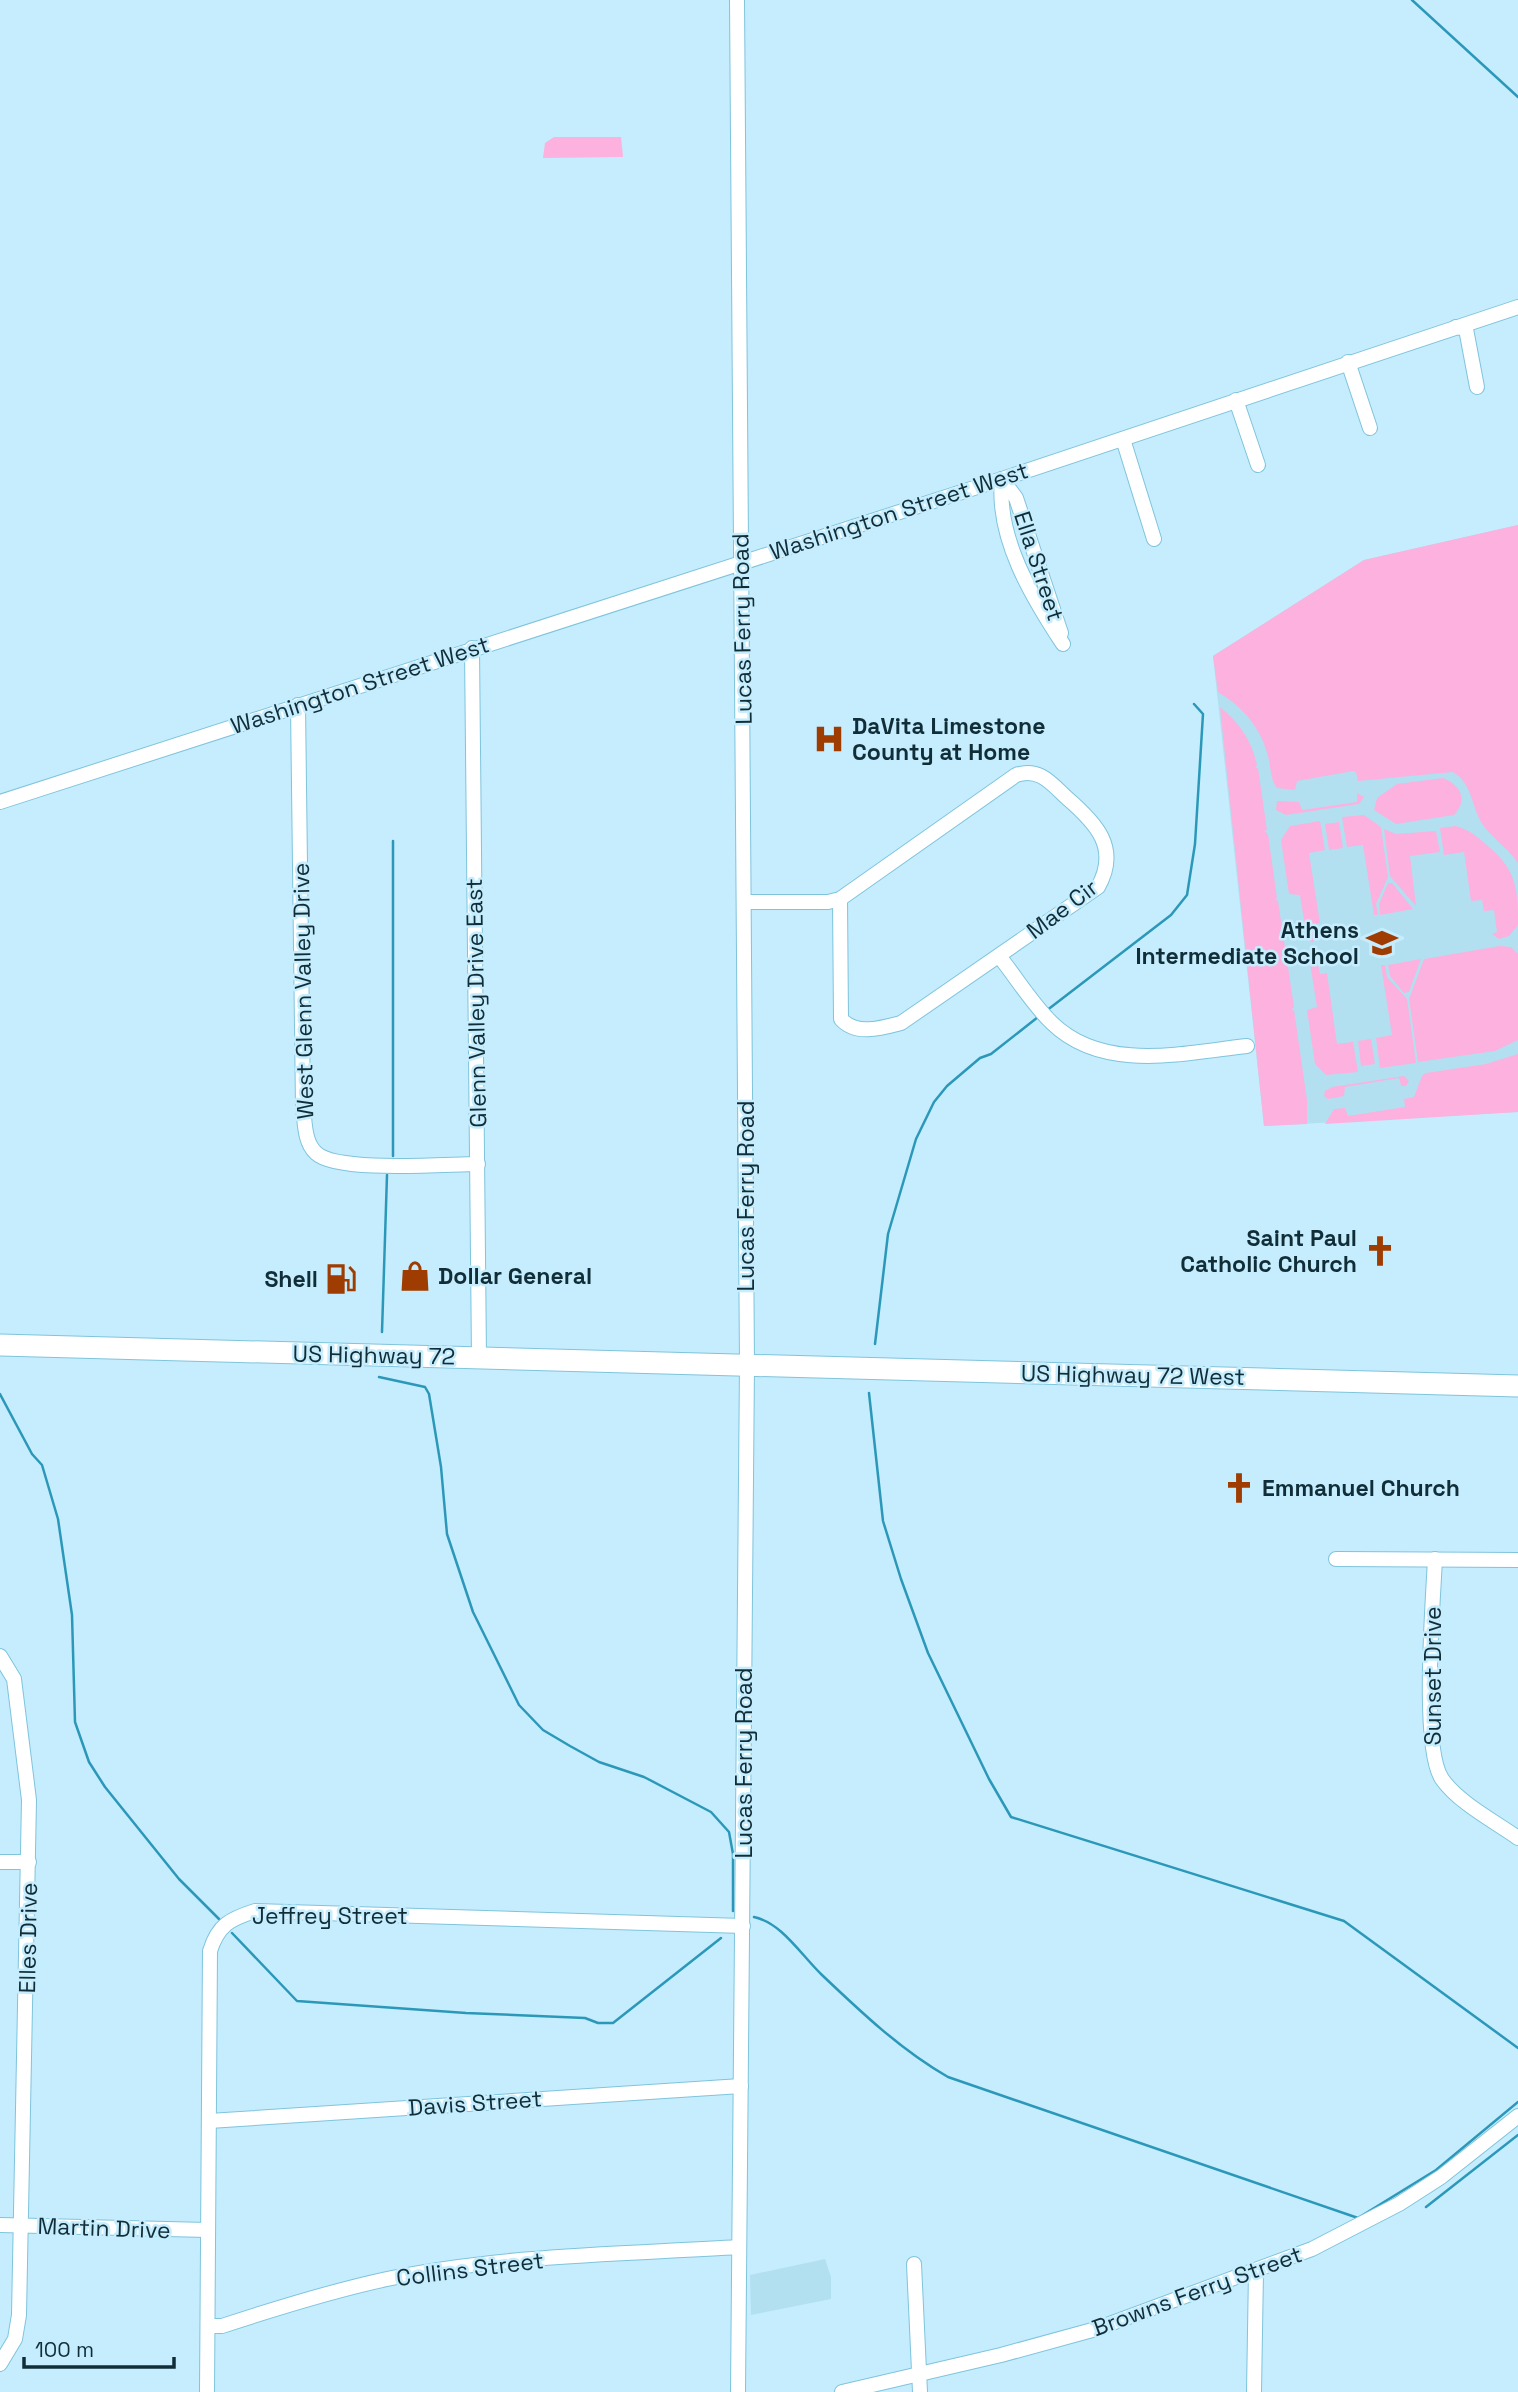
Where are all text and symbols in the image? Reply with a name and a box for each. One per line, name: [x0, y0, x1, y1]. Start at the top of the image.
street label: Washington Street West: [766, 455, 1032, 567]
street label: Ella Street: [1007, 507, 1071, 625]
street label: Lucas Ferry Road: [725, 533, 759, 725]
street label: Washington Street West: [227, 629, 493, 741]
place label: DaVita Limestone County at Home: [852, 711, 1045, 767]
hospital icon: DaVita Limestone County at Home: [812, 722, 846, 756]
street label: West Glenn Valley Drive: [286, 862, 320, 1120]
street label: Mae Cir: [1020, 873, 1104, 945]
street label: Glenn Valley Drive East: [459, 878, 493, 1128]
place label: Athens Intermediate School: [1135, 915, 1359, 971]
school or university icon: Athens Intermediate School: [1365, 926, 1399, 960]
street label: Lucas Ferry Road: [731, 1100, 761, 1292]
place label: Saint Paul Catholic Church: [1180, 1223, 1357, 1279]
church icon: Saint Paul Catholic Church: [1363, 1234, 1397, 1268]
shop icon: Dollar General: [398, 1259, 432, 1293]
place label: Dollar General: [438, 1261, 592, 1291]
fuel station icon: Shell: [324, 1262, 358, 1296]
place label: Shell: [264, 1264, 318, 1294]
street label: US Highway 72: [292, 1339, 456, 1371]
street label: US Highway 72 West: [1021, 1358, 1245, 1392]
church icon: Emmanuel Church: [1222, 1471, 1256, 1505]
place label: Emmanuel Church: [1262, 1473, 1460, 1503]
street label: Sunset Drive: [1418, 1606, 1448, 1746]
street label: Lucas Ferry Road: [729, 1667, 759, 1859]
street label: Elles Drive: [12, 1882, 44, 1994]
street label: Jeffrey Street: [252, 1901, 408, 1931]
street label: Davis Street: [407, 2083, 543, 2123]
street label: Martin Drive: [37, 2211, 171, 2245]
street label: Browns Ferry Street: [1088, 2239, 1306, 2343]
street label: Collins Street: [395, 2245, 545, 2293]
scale bar: [24, 2326, 175, 2370]
text: 100 m: [35, 2336, 94, 2363]

